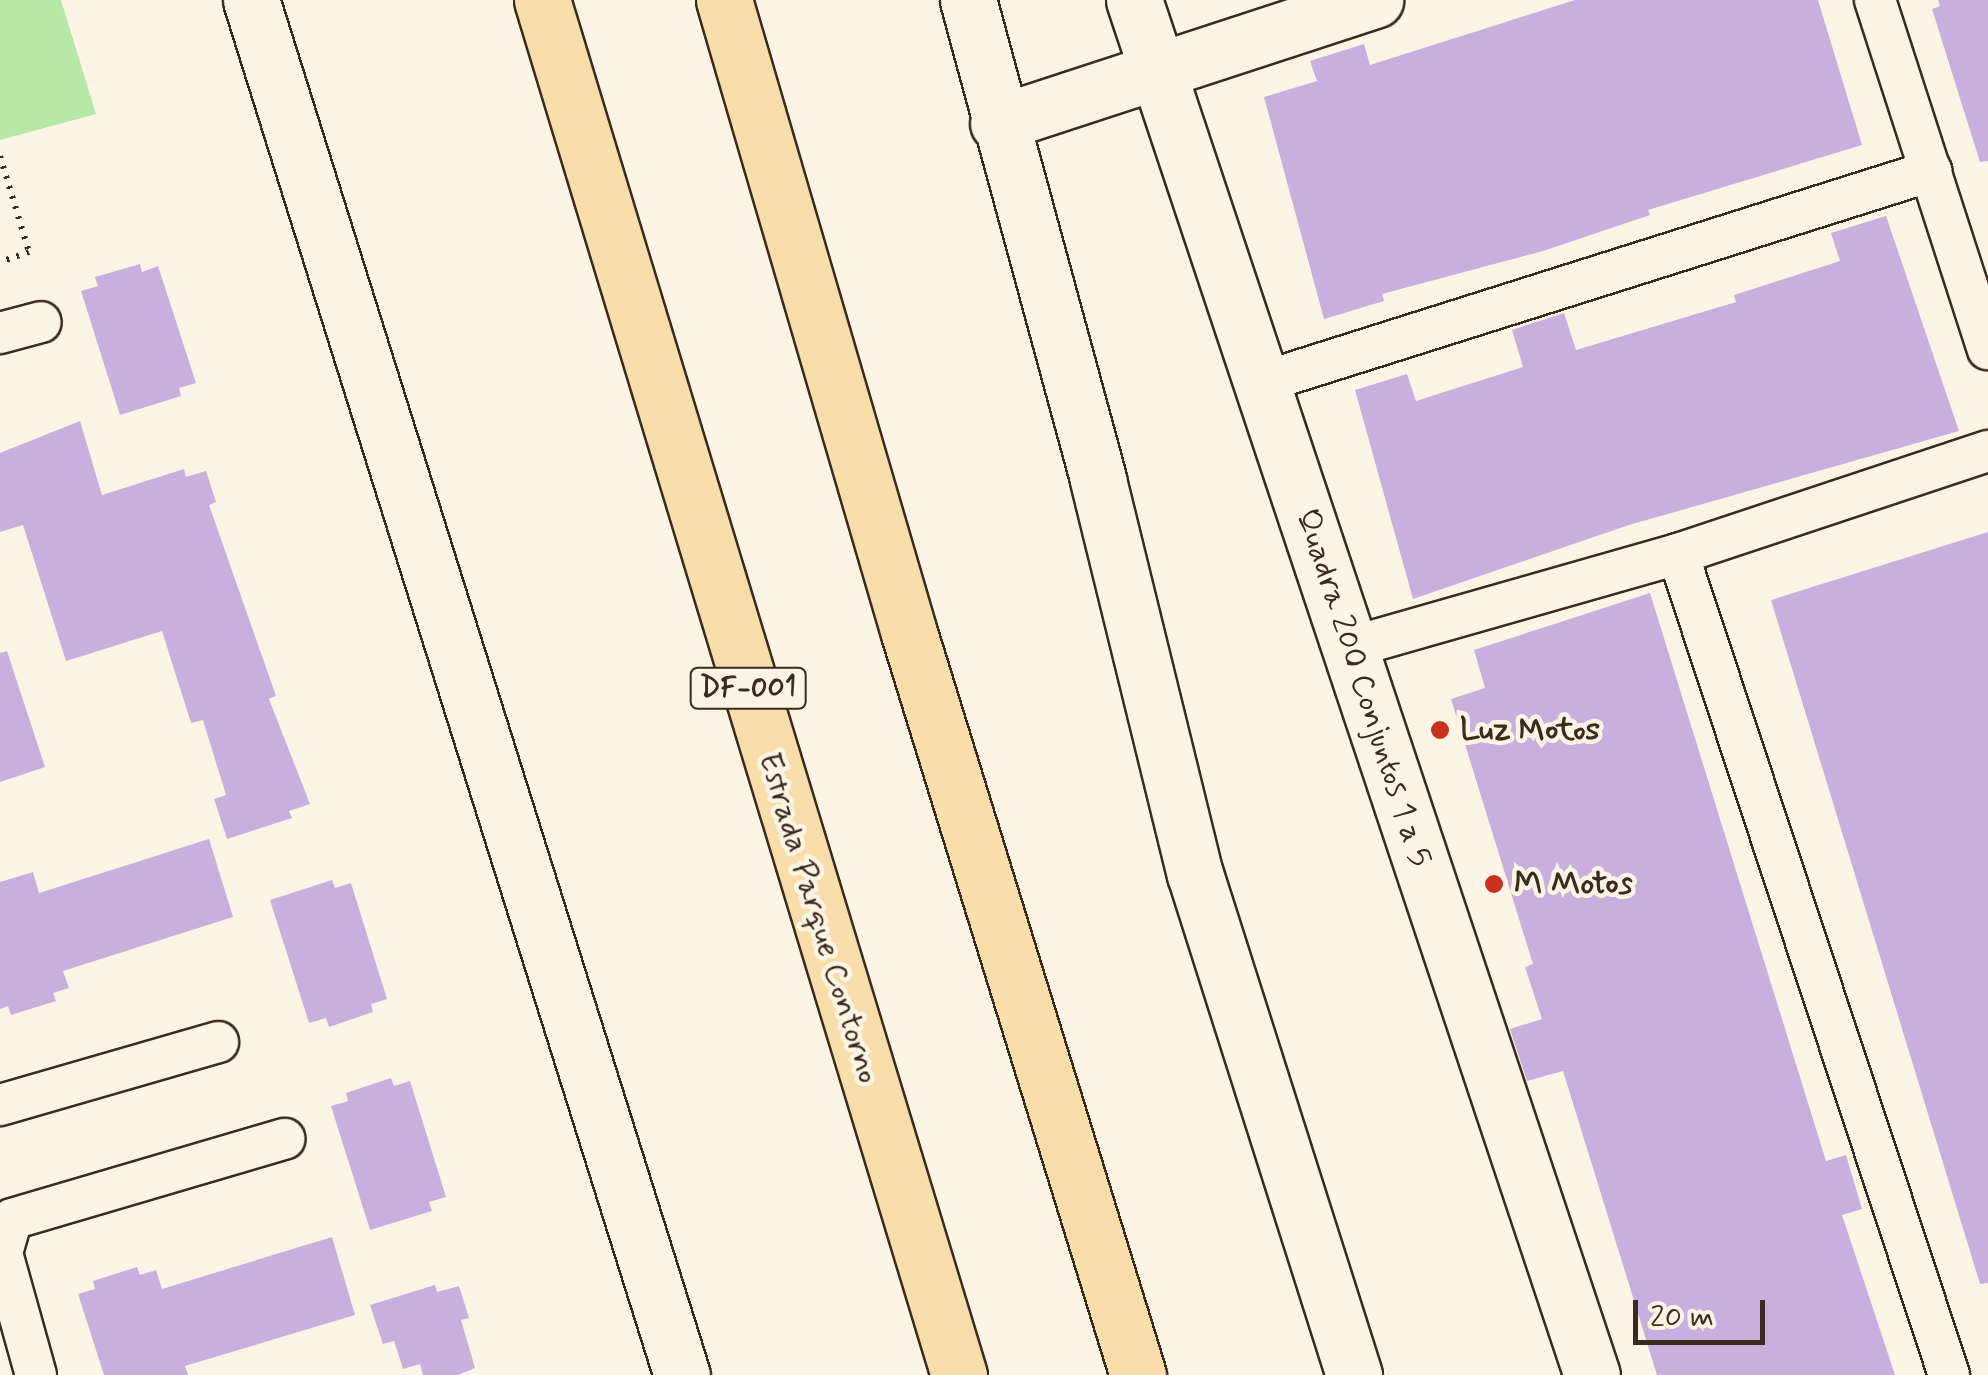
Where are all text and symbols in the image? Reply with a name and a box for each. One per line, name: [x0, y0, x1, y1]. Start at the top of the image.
street label: Quadra 200 Conjuntos 1 a 5: [1287, 503, 1439, 873]
road number: DF-001: [688, 663, 808, 713]
place label: Luz Motos: [1460, 711, 1595, 749]
marker: Luz Motos: [1429, 719, 1451, 741]
street label: Estrada Parque Contorno: [751, 752, 885, 1084]
place label: M Motos: [1514, 865, 1626, 903]
marker: M Motos: [1483, 873, 1505, 895]
scale bar: [1638, 1280, 1770, 1342]
text: 20 m: [1650, 1298, 1714, 1337]

